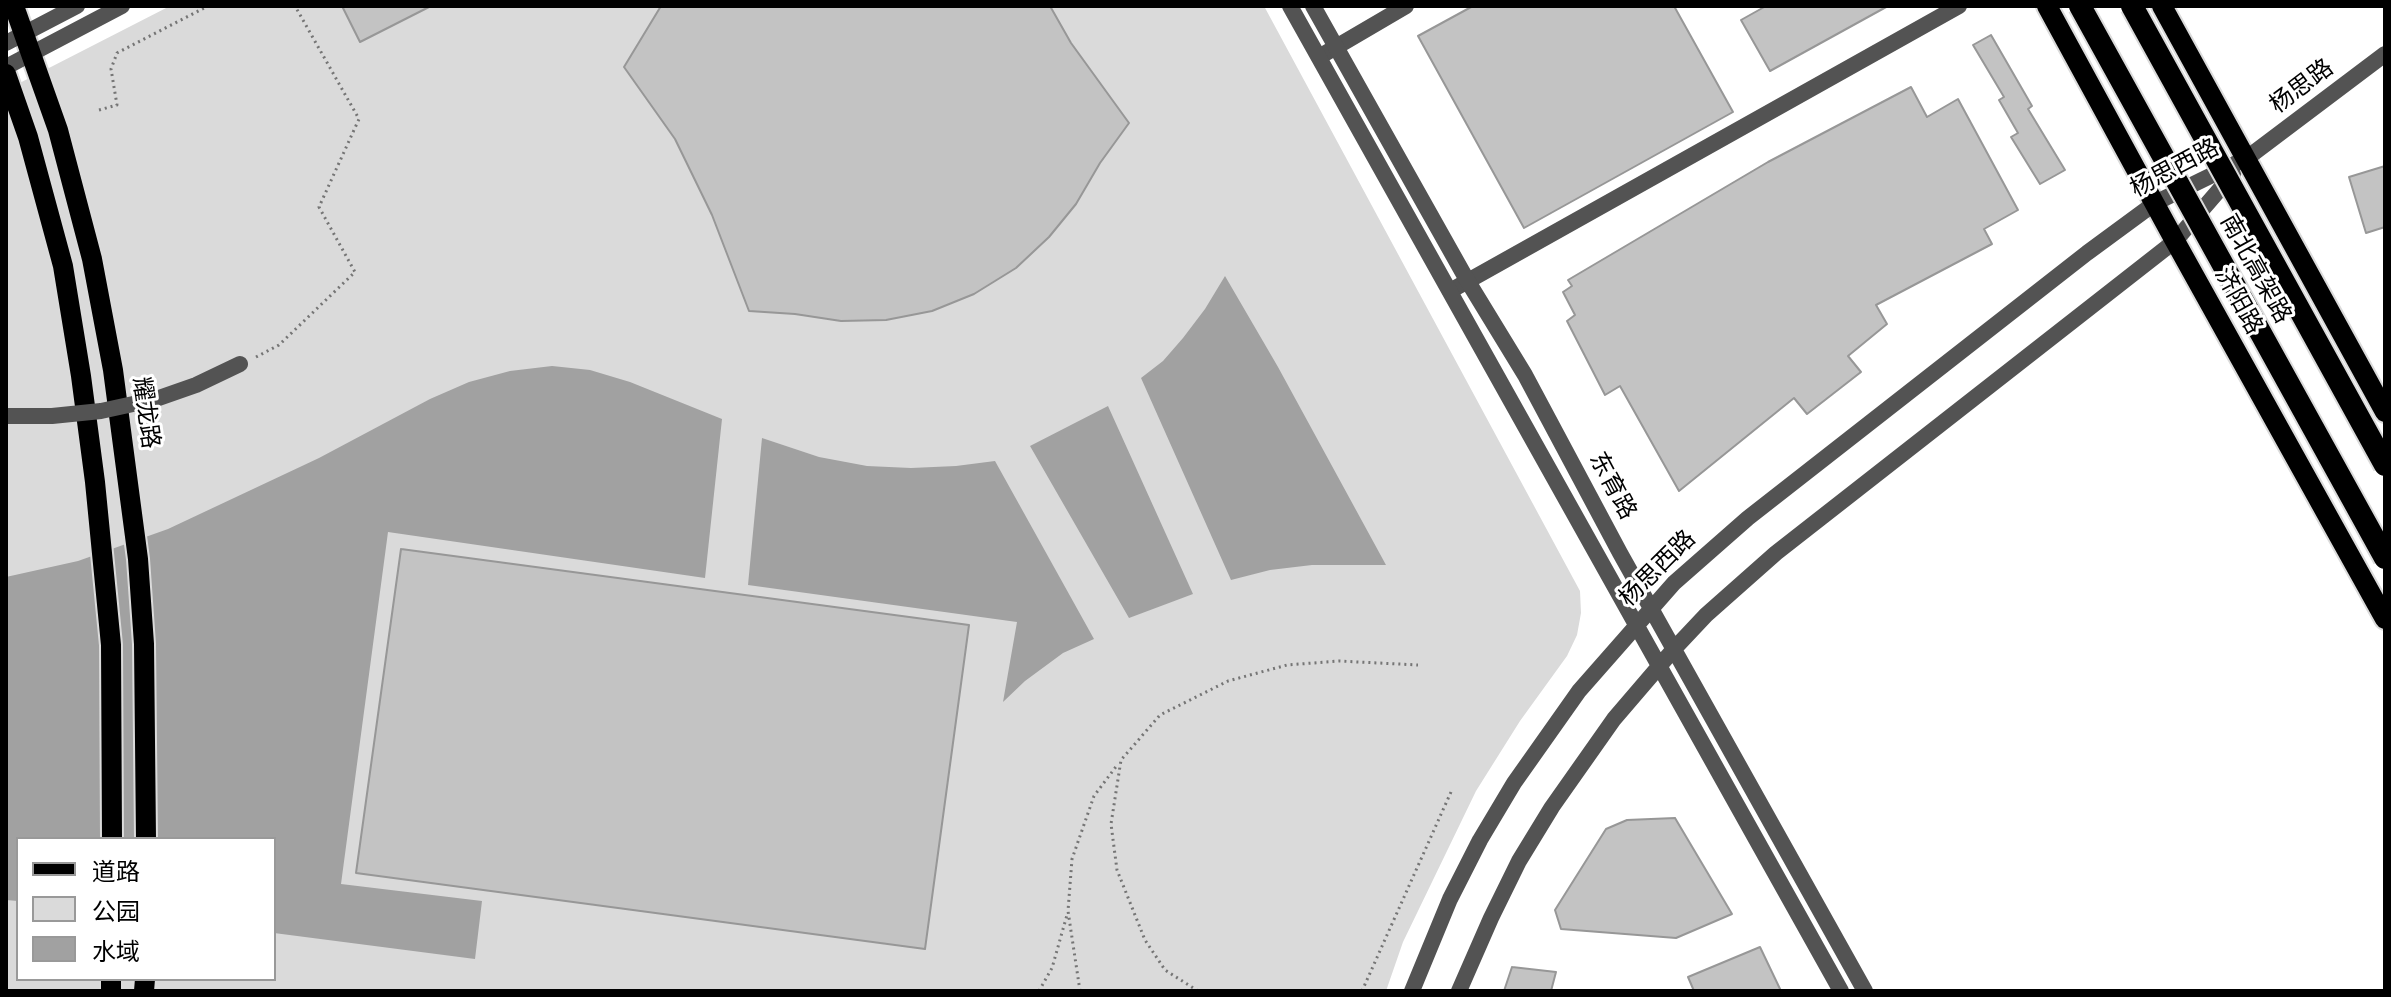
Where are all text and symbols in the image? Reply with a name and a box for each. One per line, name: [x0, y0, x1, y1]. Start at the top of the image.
street label: 杨思路: [2265, 54, 2339, 120]
street label: 杨思西路: [2126, 134, 2224, 204]
street label: 南北高架路: [2213, 210, 2297, 328]
street label: 济阳路: [2208, 263, 2268, 339]
street label: 耀龙路: [126, 375, 164, 451]
street label: 东育路: [1582, 447, 1642, 525]
street label: 杨思西路: [1614, 525, 1702, 613]
legend: [16, 837, 276, 981]
text: 道路: [92, 856, 140, 887]
text: 公园: [92, 896, 140, 927]
text: 水域: [92, 936, 140, 967]

